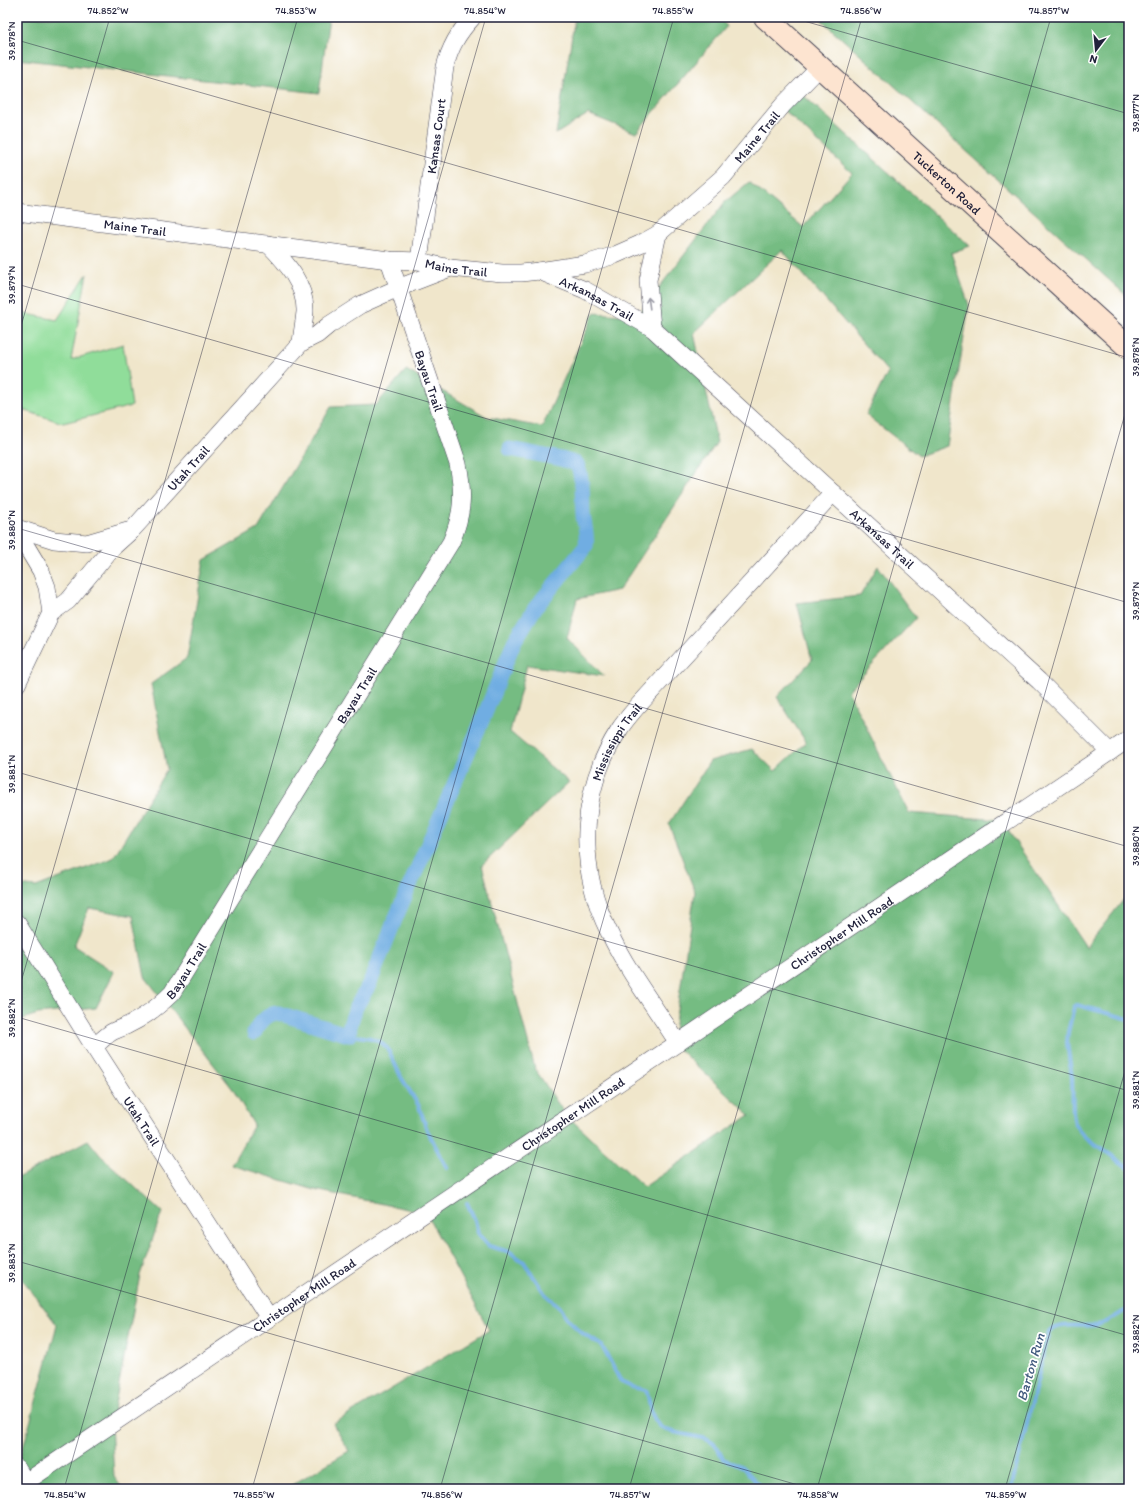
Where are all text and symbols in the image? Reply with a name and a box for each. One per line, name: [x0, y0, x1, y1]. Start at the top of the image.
text: 74.852°W: [88, 4, 129, 17]
text: 74.853°W: [275, 4, 317, 17]
text: 74.854°W: [464, 4, 506, 17]
text: 74.855°W: [653, 4, 694, 17]
text: 74.856°W: [841, 4, 882, 17]
text: 74.857°W: [1029, 4, 1070, 17]
text: 39.878°N: [5, 21, 18, 60]
north arrow: [1076, 30, 1116, 70]
text: N: [1088, 52, 1099, 66]
text: 39.877°N: [1129, 94, 1142, 132]
street label: Kansas Court: [423, 97, 448, 175]
street label: Maine Trail: [731, 107, 783, 166]
street label: Tuckerton Road: [910, 148, 984, 217]
street label: Maine Trail: [103, 216, 167, 239]
street label: Maine Trail: [424, 255, 488, 279]
text: 39.879°N: [5, 265, 18, 304]
street label: Arkansas Trail: [558, 273, 637, 324]
one-way arrow: [645, 297, 653, 310]
text: 39.878°N: [1129, 337, 1142, 376]
street label: Bayau Trail: [412, 348, 447, 414]
street label: Utah Trail: [164, 442, 213, 494]
street label: Arkansas Trail: [847, 505, 918, 571]
text: 39.880°N: [5, 510, 18, 550]
text: 39.879°N: [1129, 581, 1142, 620]
street label: Bayau Trail: [333, 664, 380, 726]
street label: Mississippi Trail: [588, 699, 645, 782]
text: 39.881°N: [5, 755, 18, 793]
text: 39.880°N: [1129, 826, 1142, 866]
street label: Christopher Mill Road: [787, 893, 896, 973]
street label: Bayau Trail: [163, 939, 209, 1002]
text: 39.882°N: [5, 998, 18, 1038]
text: 39.881°N: [1129, 1071, 1142, 1109]
street label: Christopher Mill Road: [518, 1074, 627, 1154]
street label: Utah Trail: [120, 1093, 163, 1149]
text: 39.883°N: [5, 1243, 18, 1283]
street label: Christopher Mill Road: [250, 1255, 358, 1335]
text: 39.882°N: [1129, 1314, 1142, 1354]
water label: Barton Run: [1013, 1331, 1049, 1403]
text: 74.854°W: [44, 1488, 86, 1501]
text: 74.855°W: [234, 1488, 275, 1501]
text: 74.856°W: [422, 1488, 463, 1501]
text: 74.857°W: [610, 1488, 651, 1501]
text: 74.858°W: [797, 1488, 839, 1501]
text: 74.859°W: [986, 1488, 1027, 1501]

